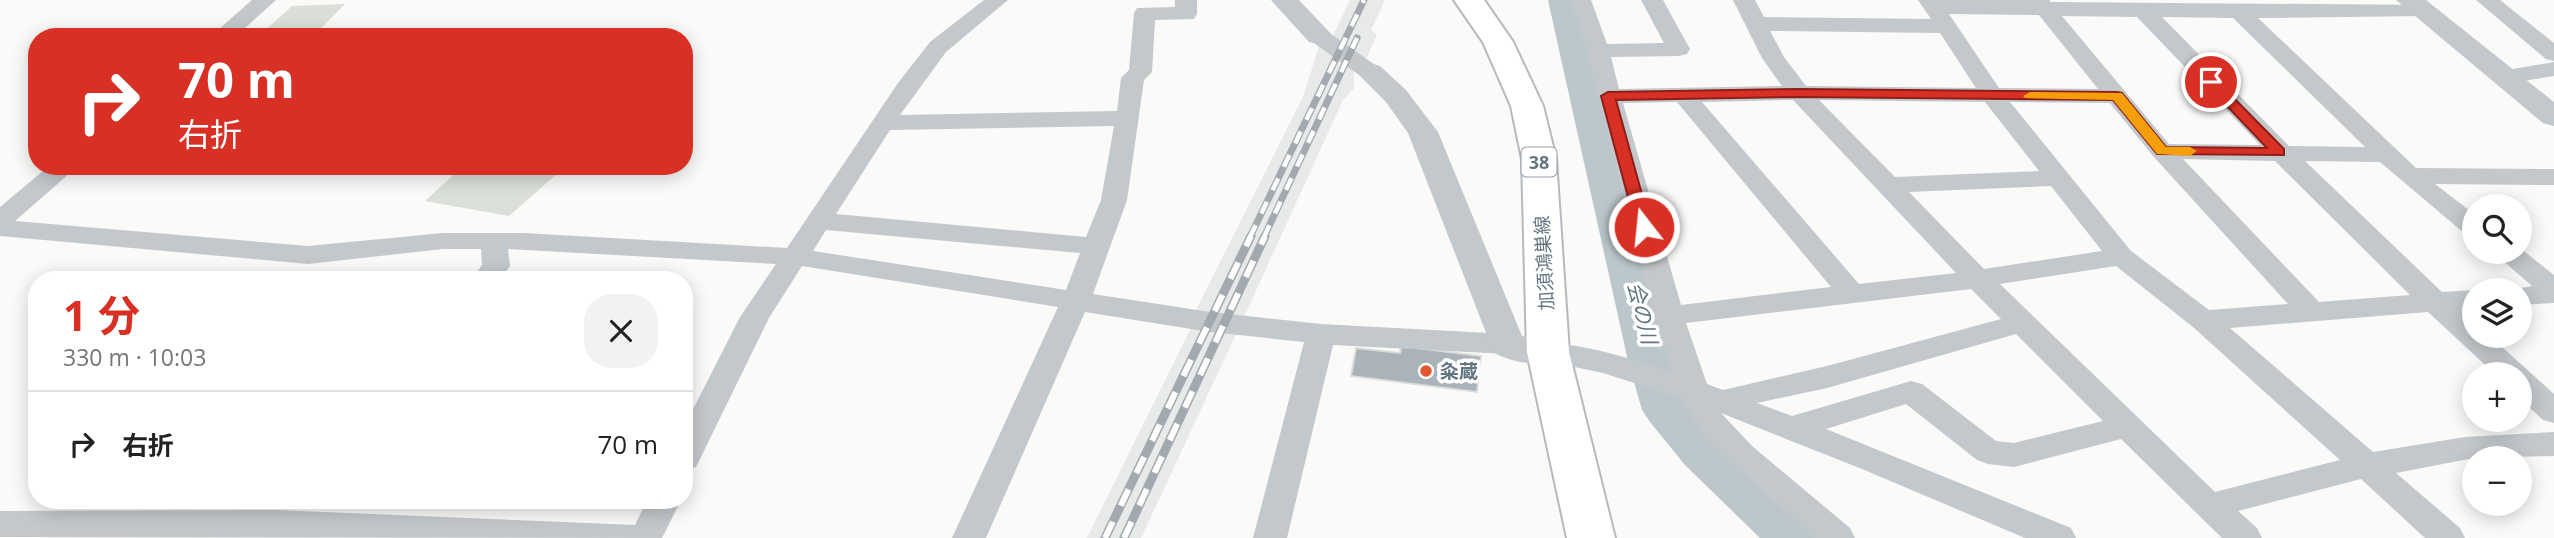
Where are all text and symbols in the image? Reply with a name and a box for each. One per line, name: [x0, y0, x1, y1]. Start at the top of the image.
text: 70 m: [178, 46, 295, 112]
pin: [2181, 52, 2241, 112]
icon: right: [63, 56, 154, 147]
icon: arrive: [2192, 63, 2230, 101]
text: 右折: [178, 112, 242, 155]
road number: 38: [1522, 148, 1556, 176]
position arrow: [1607, 190, 1681, 264]
map controls: [2462, 194, 2532, 516]
button: search: [2462, 194, 2532, 264]
street label: 加須鴻巣線: [1529, 215, 1559, 311]
button: layers: [2462, 278, 2532, 348]
water label: 会の川: [1622, 279, 1665, 349]
text: 1 分: [63, 286, 140, 343]
button: close: [584, 294, 658, 368]
text: 330 m · 10:03: [63, 341, 206, 373]
place label: 粂蔵: [1440, 358, 1478, 384]
button: +: [2462, 362, 2532, 432]
marker: 粂蔵: [1418, 363, 1434, 379]
icon: right: [63, 425, 101, 463]
text: 70 m: [597, 426, 658, 462]
text: 右折: [122, 427, 174, 463]
button: −: [2462, 446, 2532, 516]

